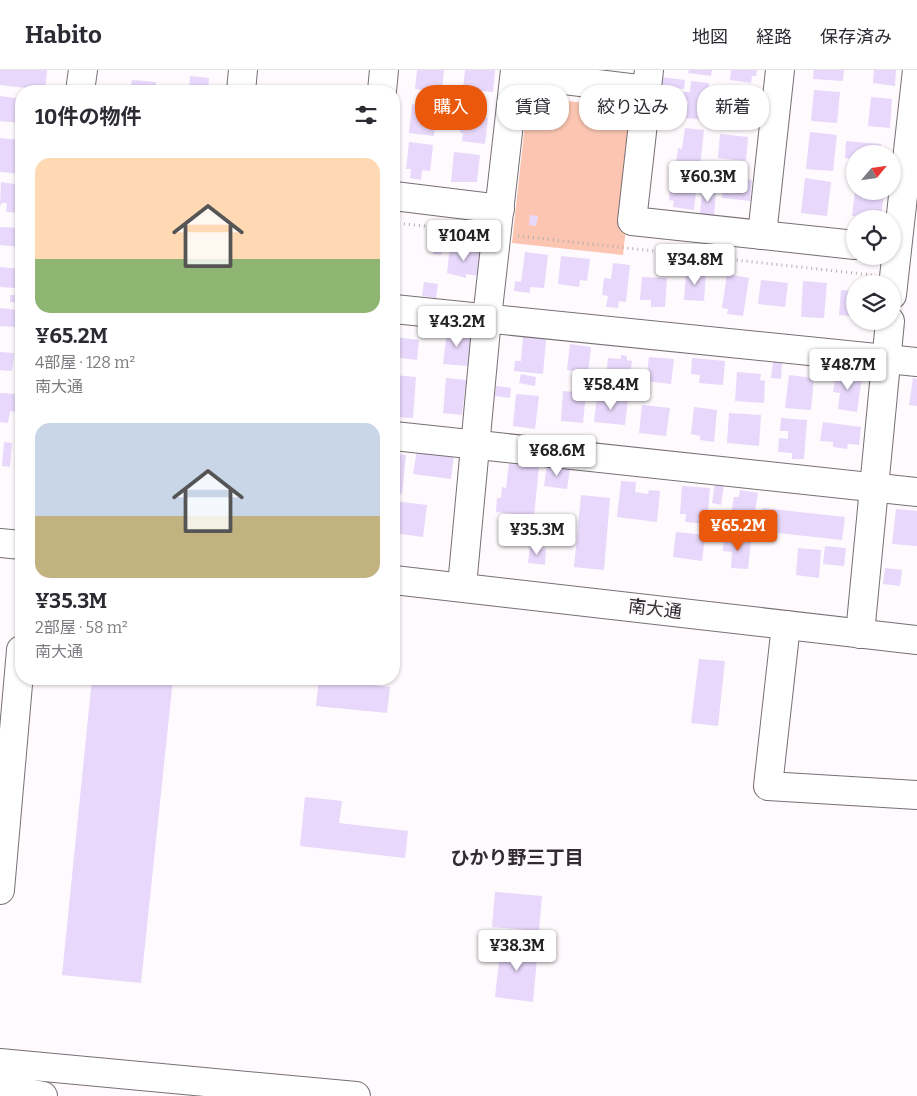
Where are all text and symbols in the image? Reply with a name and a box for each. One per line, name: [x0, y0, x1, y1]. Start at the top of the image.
text: Habito: [25, 21, 102, 49]
text: 地図: [692, 26, 728, 48]
text: 経路: [756, 26, 792, 48]
text: 保存済み: [820, 26, 892, 48]
chip: 購入: [415, 85, 487, 130]
chip: 賃貸: [497, 85, 569, 130]
chip: 絞り込み: [579, 85, 687, 130]
chip: 新着: [697, 85, 769, 130]
icon: filters: [352, 101, 380, 129]
text: 10件の物件: [35, 104, 141, 130]
north arrow: [846, 145, 901, 200]
map controls: [846, 145, 901, 330]
pin: ¥60.3M: [667, 160, 749, 203]
text: ¥60.3M: [680, 167, 736, 186]
icon: home: [163, 191, 253, 281]
button: locate: [846, 210, 901, 265]
pin: ¥104M: [429, 220, 499, 262]
text: ¥104M: [438, 226, 490, 245]
pin: ¥34.8M: [654, 244, 736, 286]
text: ¥34.8M: [667, 250, 723, 269]
button: layers: [846, 275, 901, 330]
pin: ¥43.2M: [416, 306, 498, 348]
text: ¥43.2M: [429, 312, 485, 331]
text: ¥65.2M: [35, 323, 108, 349]
pin: ¥48.7M: [807, 348, 889, 391]
text: 4部屋 · 128 m²: [35, 353, 135, 372]
text: ¥48.7M: [820, 355, 876, 374]
pin: ¥58.4M: [570, 368, 652, 411]
text: ¥58.4M: [583, 375, 639, 394]
text: 南大通: [35, 377, 83, 396]
pin: ¥68.6M: [516, 434, 598, 477]
text: ¥68.6M: [529, 441, 585, 460]
icon: home: [163, 456, 253, 546]
pin: ¥65.2M: [697, 510, 779, 552]
pin: ¥35.3M: [496, 514, 578, 556]
text: ¥65.2M: [710, 516, 766, 535]
text: ¥35.3M: [509, 520, 565, 539]
text: ¥35.3M: [35, 588, 107, 614]
street label: 南大通: [627, 595, 683, 623]
text: 2部屋 · 58 m²: [35, 618, 128, 637]
text: 南大通: [35, 642, 83, 661]
district label: ひかり野三丁目: [450, 846, 584, 869]
pin: ¥38.3M: [476, 930, 558, 972]
text: ¥38.3M: [489, 936, 545, 955]

